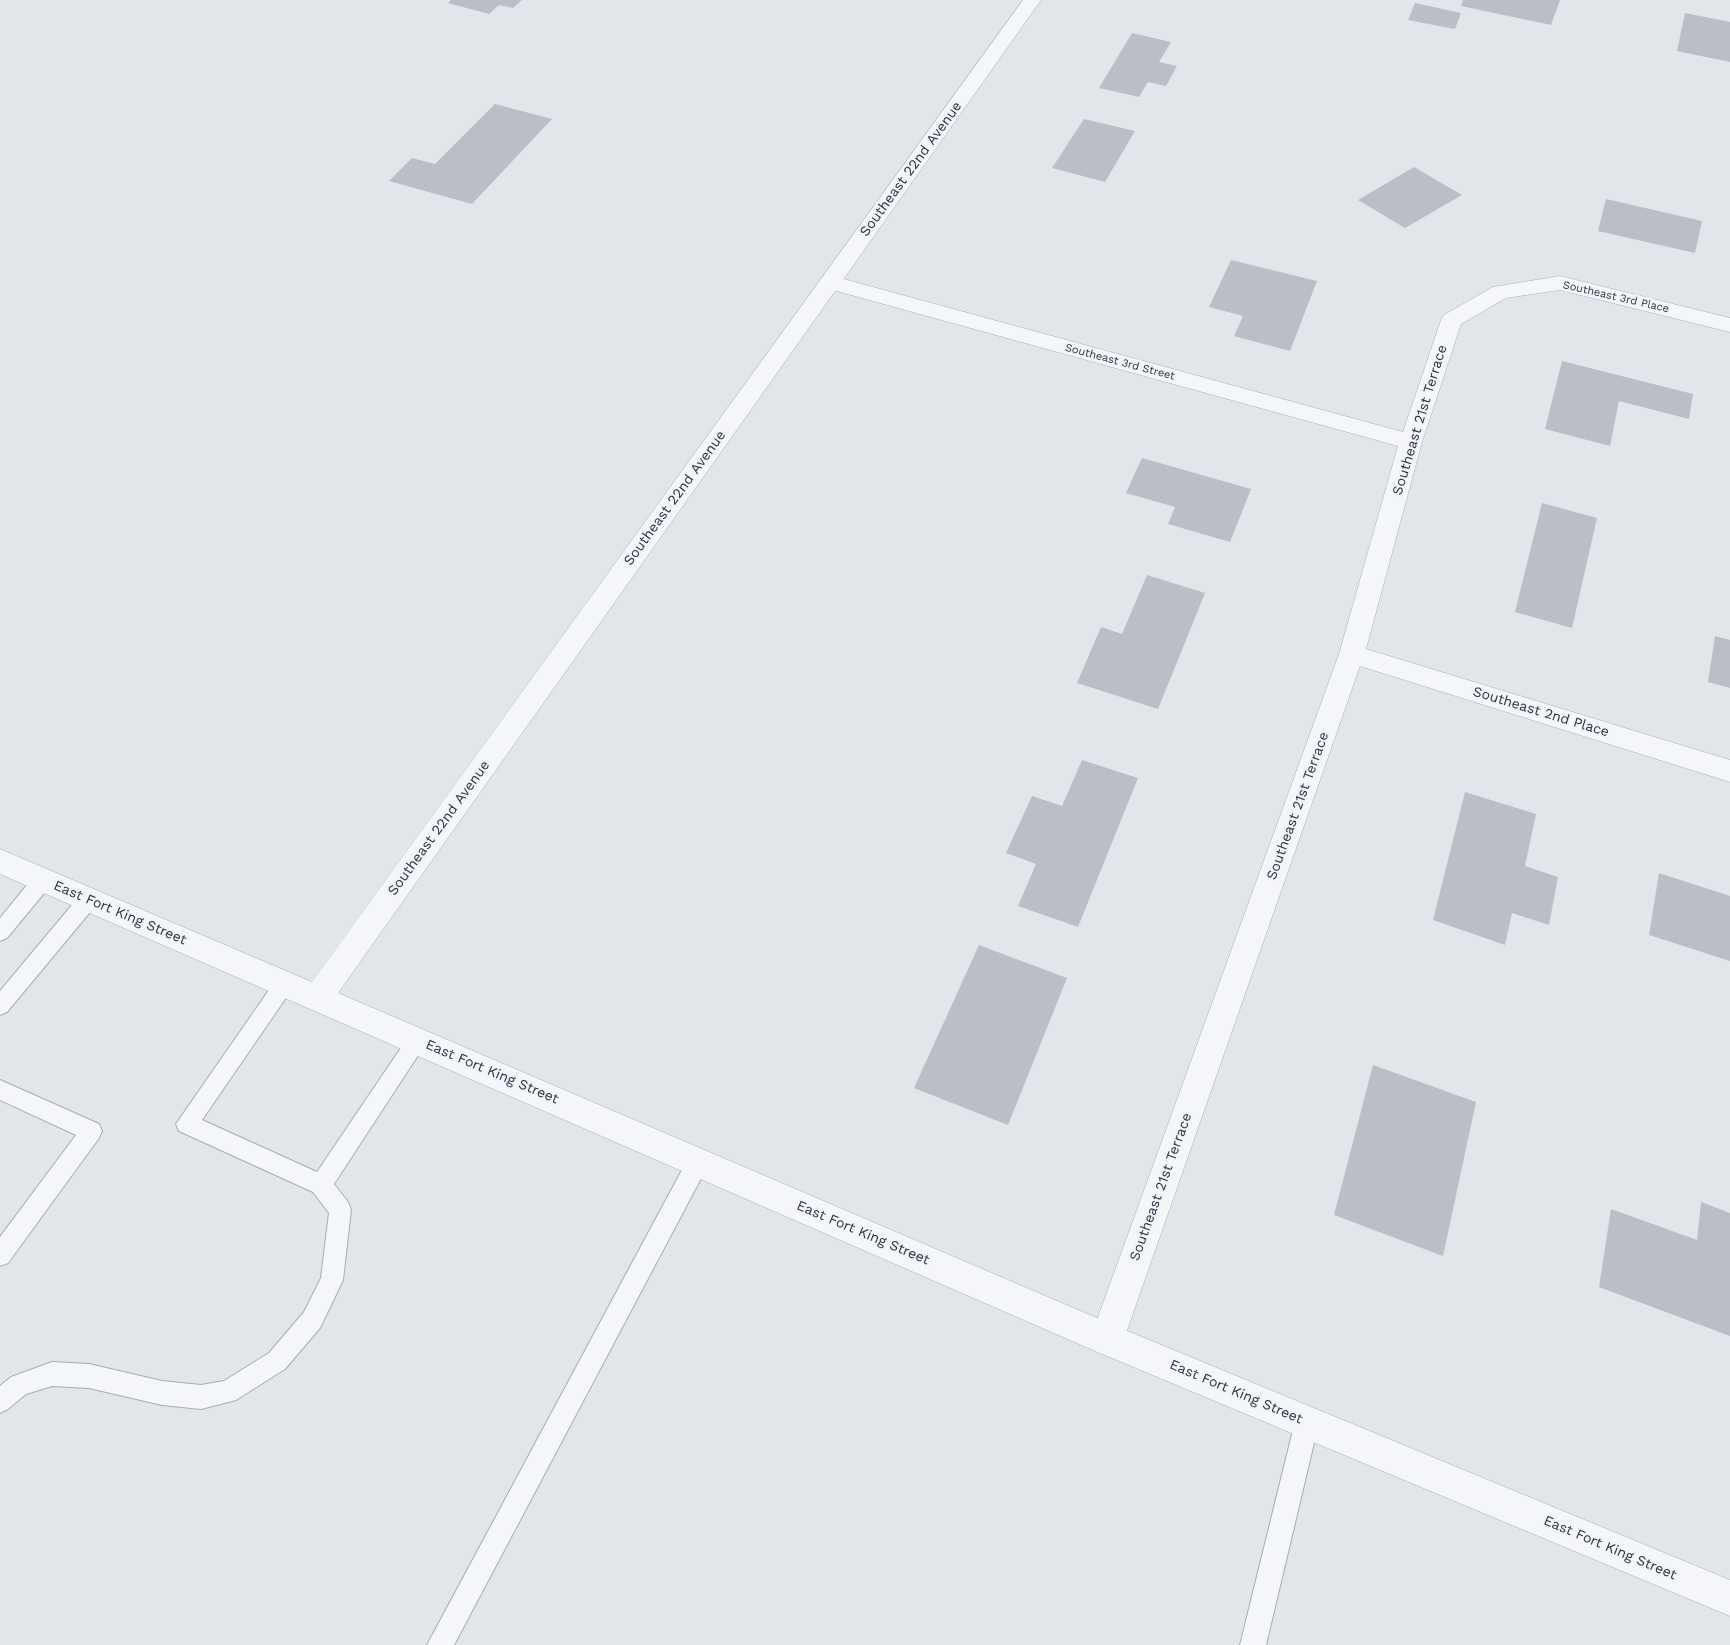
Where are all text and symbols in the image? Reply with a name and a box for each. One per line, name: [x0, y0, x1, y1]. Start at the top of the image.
street label: Southeast 22nd Avenue: [856, 98, 966, 240]
street label: Southeast 3rd Place: [1562, 278, 1670, 316]
street label: Southeast 3rd Street: [1064, 341, 1176, 383]
street label: Southeast 21st Terrace: [1389, 343, 1451, 497]
street label: Southeast 22nd Avenue: [620, 427, 730, 569]
street label: Southeast 2nd Place: [1471, 683, 1611, 741]
street label: Southeast 21st Terrace: [1263, 730, 1333, 882]
street label: Southeast 22nd Avenue: [384, 757, 494, 899]
street label: East Fort King Street: [51, 877, 189, 949]
street label: East Fort King Street: [423, 1036, 561, 1108]
street label: Southeast 21st Terrace: [1126, 1111, 1196, 1263]
street label: East Fort King Street: [794, 1197, 932, 1269]
street label: East Fort King Street: [1167, 1356, 1305, 1428]
street label: East Fort King Street: [1541, 1512, 1679, 1584]

